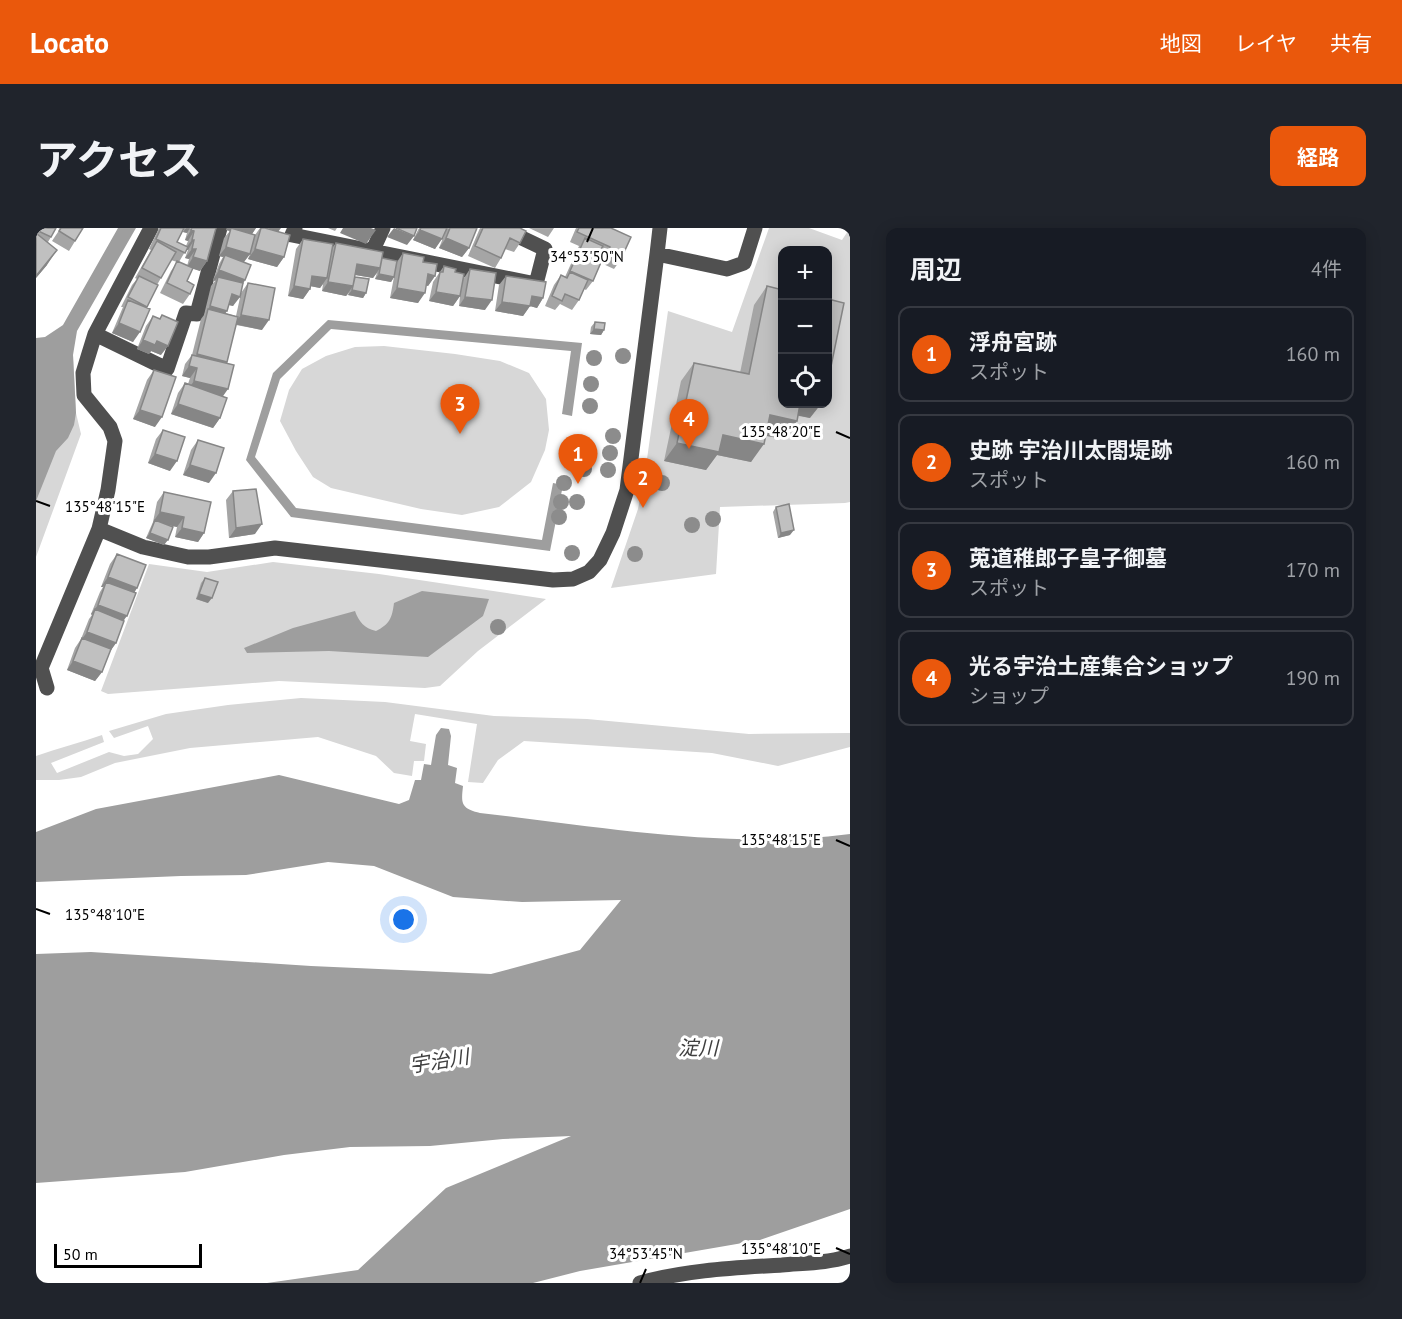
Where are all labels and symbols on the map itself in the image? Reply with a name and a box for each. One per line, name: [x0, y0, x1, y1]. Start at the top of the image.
text: 34°53'50"N: [550, 247, 624, 266]
pin: 3: [440, 384, 480, 434]
pin: 4: [670, 400, 708, 449]
text: 135°48'20"E: [741, 422, 821, 441]
pin: 1: [558, 434, 598, 484]
pin: 2: [624, 458, 662, 508]
text: 135°48'15"E: [65, 497, 145, 516]
text: 135°48'15"E: [741, 830, 821, 849]
text: 135°48'10"E: [65, 905, 145, 924]
your location: [389, 905, 418, 934]
water label: 淀川: [678, 1035, 720, 1061]
water label: 宇治川: [407, 1043, 473, 1079]
text: 135°48'10"E: [741, 1239, 821, 1258]
scale bar: [54, 1241, 202, 1268]
text: 34°53'45"N: [609, 1244, 683, 1263]

